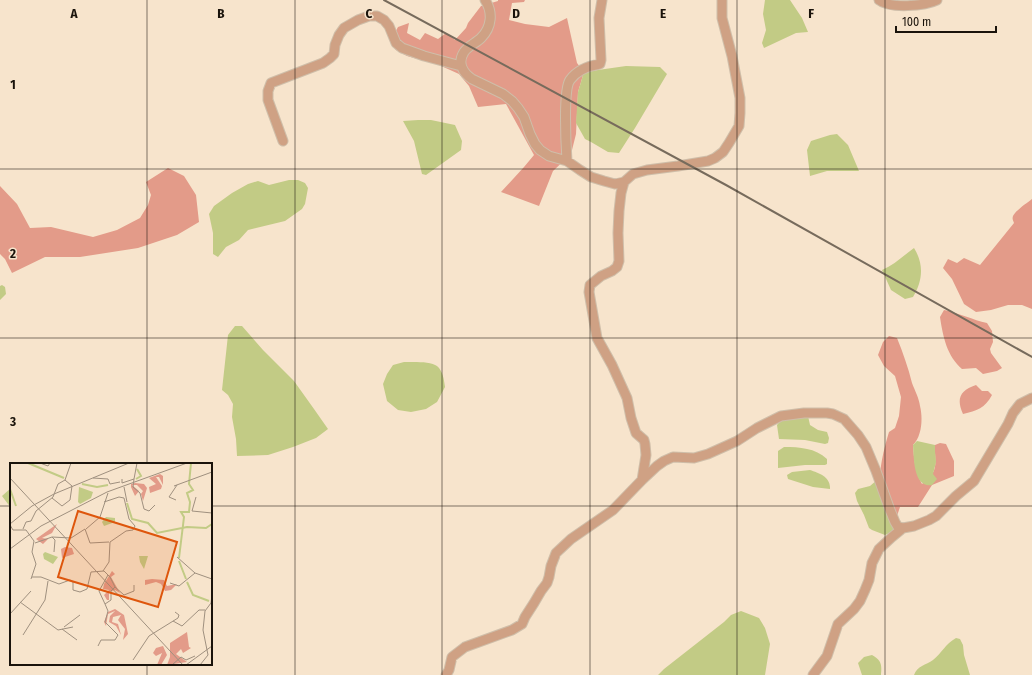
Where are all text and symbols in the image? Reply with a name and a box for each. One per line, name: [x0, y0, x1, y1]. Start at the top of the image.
text: A: [69, 6, 78, 21]
text: B: [217, 6, 225, 21]
text: C: [366, 6, 373, 21]
text: D: [512, 6, 520, 21]
text: E: [660, 6, 666, 21]
text: F: [808, 6, 814, 21]
scale bar: [896, 8, 996, 34]
text: 100 m: [902, 15, 931, 29]
text: 1: [10, 77, 16, 92]
text: 2: [9, 246, 16, 261]
text: 3: [9, 414, 16, 429]
inset map: [10, 463, 212, 665]

